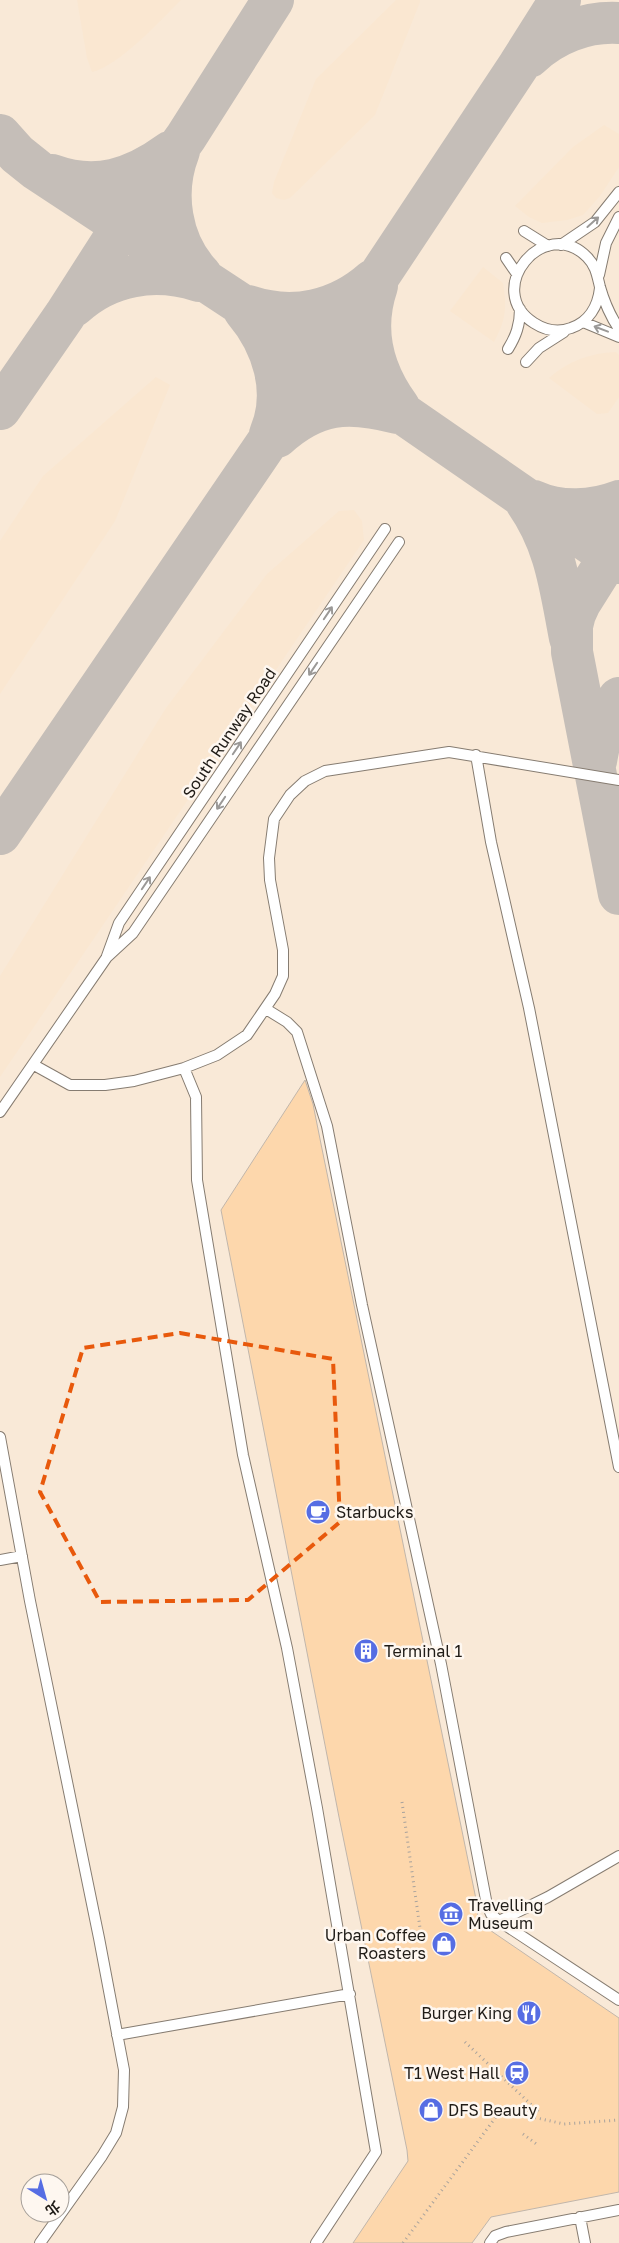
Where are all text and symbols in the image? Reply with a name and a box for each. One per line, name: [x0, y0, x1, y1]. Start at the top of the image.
one-way arrow: [587, 216, 600, 228]
one-way arrow: [594, 324, 609, 333]
one-way arrow: [323, 607, 333, 621]
one-way arrow: [307, 662, 318, 676]
street label: South Runway Road: [178, 664, 280, 802]
one-way arrow: [232, 741, 242, 755]
one-way arrow: [216, 796, 226, 810]
one-way arrow: [141, 876, 151, 890]
cafe icon: Starbucks: [305, 1499, 331, 1525]
place label: Starbucks: [336, 1502, 413, 1522]
building icon: Terminal 1: [353, 1638, 379, 1664]
place label: Terminal 1: [384, 1641, 462, 1661]
place label: Travelling Museum: [468, 1895, 543, 1933]
museum icon: Travelling Museum: [438, 1901, 464, 1927]
place label: Urban Coffee Roasters: [325, 1925, 426, 1963]
shop icon: Urban Coffee Roasters: [431, 1931, 457, 1957]
restaurant icon: Burger King: [516, 2000, 542, 2026]
place label: Burger King: [421, 2003, 512, 2023]
station icon: T1 West Hall: [504, 2060, 530, 2086]
place label: T1 West Hall: [404, 2063, 500, 2083]
shop icon: DFS Beauty: [418, 2097, 444, 2123]
place label: DFS Beauty: [448, 2100, 537, 2120]
north arrow: [20, 2173, 70, 2223]
text: 北: [42, 2198, 64, 2220]

